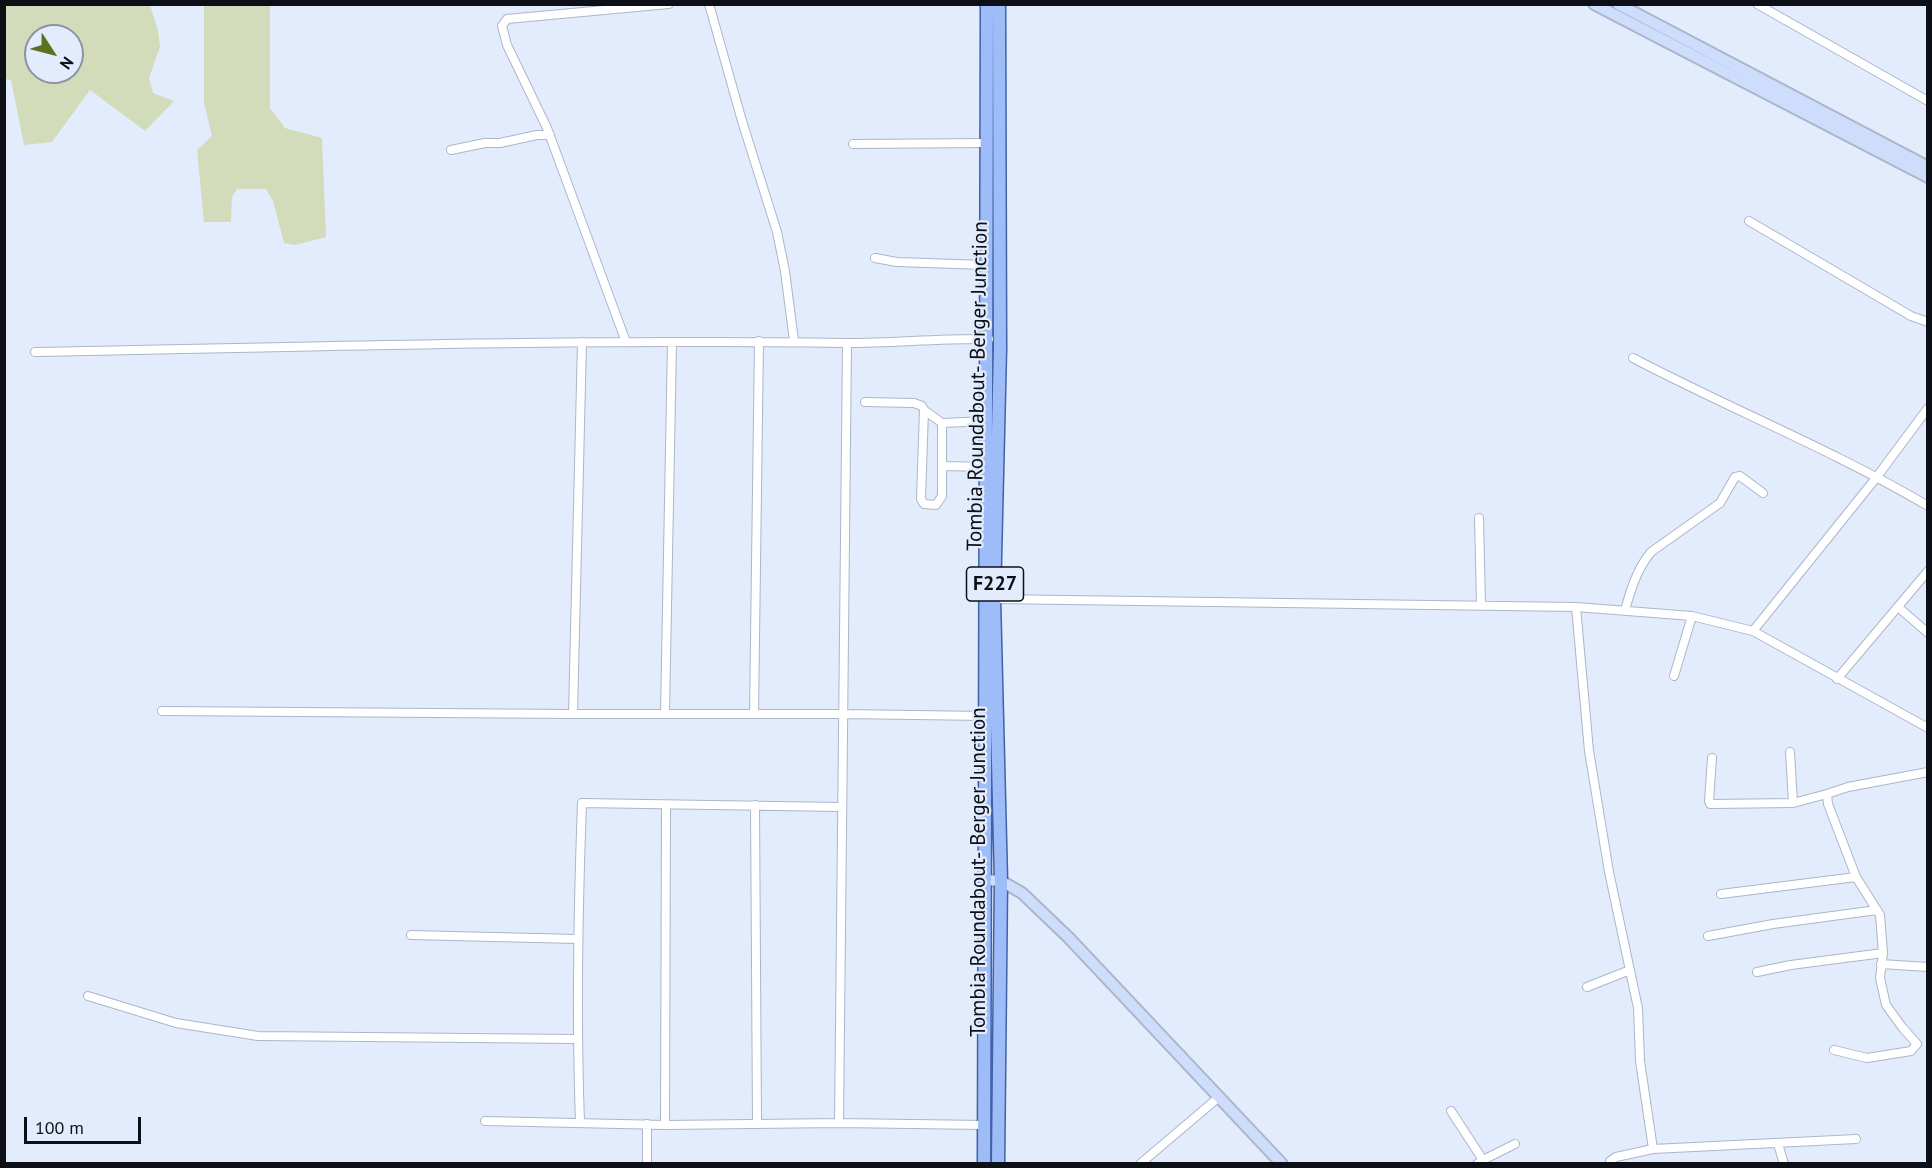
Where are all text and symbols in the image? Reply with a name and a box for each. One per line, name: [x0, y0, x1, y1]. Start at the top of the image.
north arrow: [24, 24, 84, 84]
text: N: [56, 53, 78, 74]
street label: Tombia Roundabout- Berger Junction: [963, 221, 993, 551]
road number: F227: [966, 567, 1024, 601]
street label: Tombia Roundabout- Berger Junction: [966, 707, 992, 1037]
scale bar: [27, 1105, 144, 1143]
text: 100 m: [35, 1116, 84, 1139]

